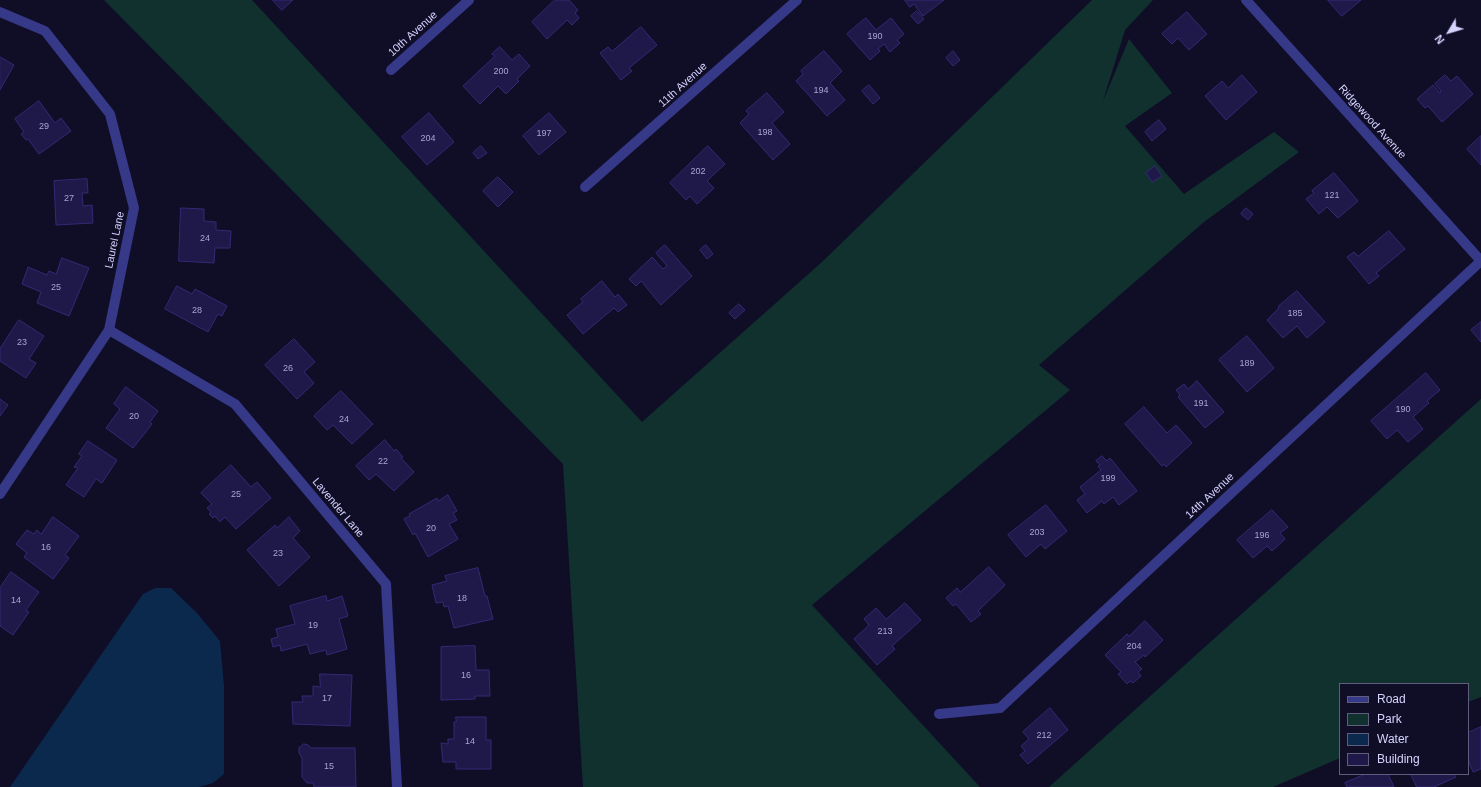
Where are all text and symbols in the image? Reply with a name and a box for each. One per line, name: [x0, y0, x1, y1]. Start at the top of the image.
street label: 10th Avenue: [386, 8, 440, 60]
north arrow: [1429, 12, 1469, 52]
house number: 190: [867, 32, 883, 42]
text: N: [1432, 33, 1447, 46]
street label: 11th Avenue: [656, 60, 710, 110]
house number: 200: [493, 67, 509, 77]
street label: Ridgewood Avenue: [1335, 82, 1409, 162]
house number: 194: [813, 86, 829, 96]
house number: 29: [39, 122, 49, 132]
house number: 198: [757, 128, 773, 138]
house number: 197: [536, 129, 552, 139]
house number: 204: [420, 134, 436, 144]
house number: 202: [690, 167, 706, 177]
house number: 121: [1324, 191, 1340, 201]
house number: 27: [64, 194, 74, 204]
street label: Laurel Lane: [103, 210, 127, 270]
house number: 24: [200, 234, 210, 244]
house number: 25: [51, 283, 61, 293]
house number: 28: [192, 306, 202, 316]
house number: 185: [1287, 309, 1303, 319]
house number: 23: [17, 338, 27, 348]
house number: 189: [1239, 359, 1255, 369]
house number: 26: [283, 364, 293, 374]
house number: 191: [1193, 399, 1209, 409]
house number: 190: [1395, 405, 1411, 415]
house number: 20: [129, 412, 139, 422]
house number: 24: [339, 415, 349, 425]
house number: 22: [378, 457, 388, 467]
street label: 14th Avenue: [1183, 470, 1237, 522]
house number: 199: [1100, 474, 1116, 484]
street label: Lavender Lane: [309, 476, 367, 540]
house number: 25: [231, 490, 241, 500]
house number: 20: [426, 524, 436, 534]
house number: 203: [1029, 528, 1045, 538]
house number: 196: [1254, 531, 1270, 541]
house number: 16: [41, 543, 51, 553]
house number: 23: [273, 549, 283, 559]
house number: 18: [457, 594, 467, 604]
house number: 14: [11, 596, 21, 606]
house number: 19: [308, 621, 318, 631]
house number: 213: [877, 627, 893, 637]
house number: 204: [1126, 642, 1142, 652]
house number: 16: [461, 671, 471, 681]
legend: [1339, 683, 1469, 775]
text: Road: [1377, 692, 1406, 706]
house number: 17: [322, 694, 332, 704]
text: Park: [1377, 712, 1402, 726]
house number: 212: [1036, 731, 1052, 741]
text: Water: [1377, 732, 1409, 746]
house number: 14: [465, 737, 475, 747]
text: Building: [1377, 752, 1420, 766]
house number: 15: [324, 762, 334, 772]

